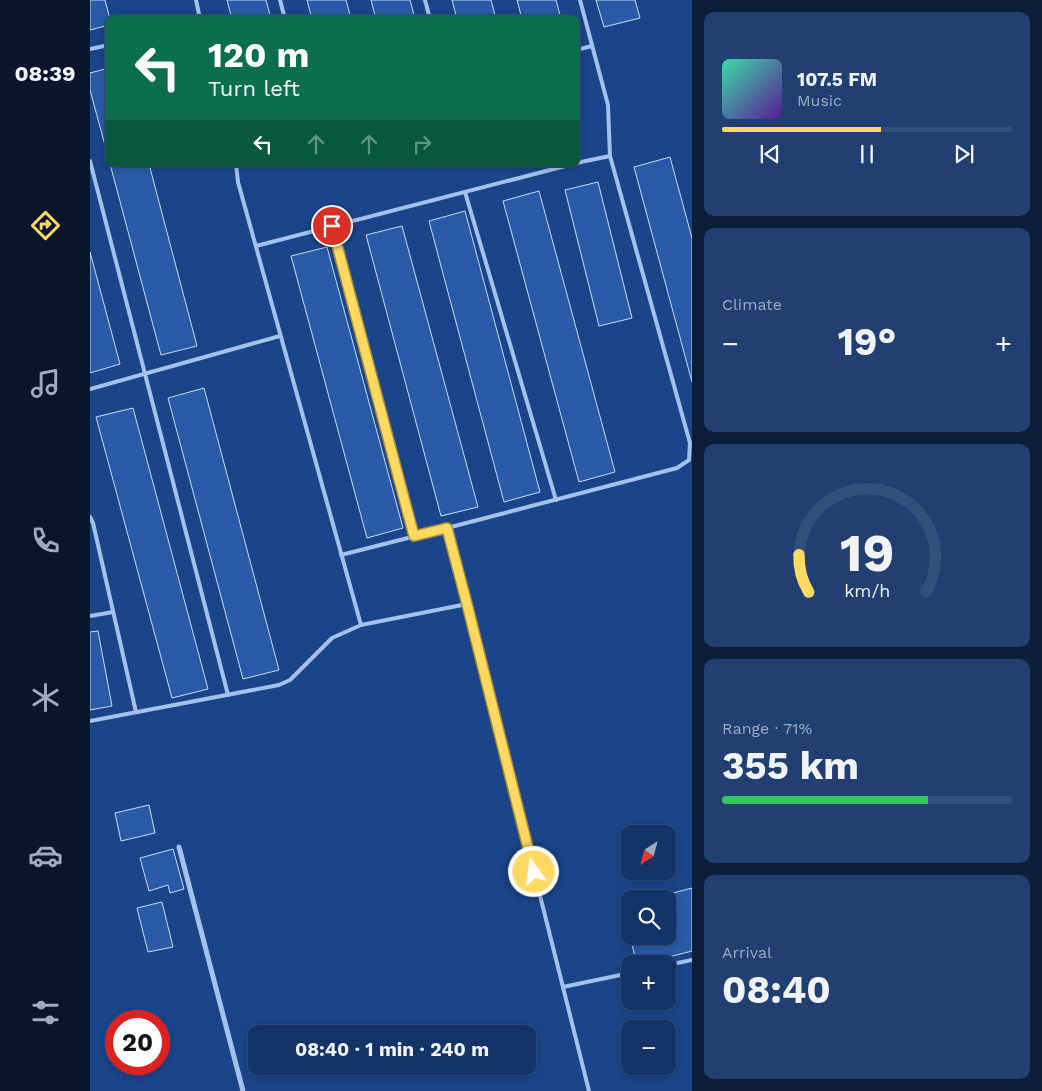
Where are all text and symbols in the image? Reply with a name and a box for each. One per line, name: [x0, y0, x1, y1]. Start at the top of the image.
text: 120 m: [208, 34, 309, 76]
icon: left: [125, 35, 190, 100]
text: 08:39: [14, 61, 76, 86]
text: 107.5 FM: [797, 68, 877, 91]
text: Turn left: [208, 76, 300, 101]
text: Music: [797, 91, 842, 110]
icon: left: [249, 130, 277, 158]
icon: ahead: [302, 130, 330, 158]
icon: ahead: [355, 130, 383, 158]
icon: right: [408, 130, 436, 158]
icon: previous: [756, 140, 784, 168]
icon: pause: [853, 140, 881, 168]
icon: next: [950, 140, 978, 168]
pin: [311, 205, 353, 247]
icon: directions: [28, 208, 63, 243]
icon: arrive: [318, 212, 346, 240]
text: Climate: [722, 295, 782, 314]
text: 19°: [838, 320, 896, 364]
text: −: [722, 327, 739, 360]
text: +: [995, 327, 1012, 360]
icon: music: [28, 366, 63, 401]
icon: phone: [28, 523, 63, 558]
text: 19: [840, 523, 894, 584]
text: km/h: [844, 580, 890, 601]
icon: climate: [28, 680, 63, 715]
text: Range · 71%: [722, 719, 812, 738]
text: 355 km: [722, 744, 859, 788]
north arrow: [621, 825, 676, 880]
map controls: [621, 825, 676, 1075]
icon: car: [28, 838, 63, 873]
position arrow: [507, 845, 559, 897]
button: search: [621, 890, 676, 945]
text: Arrival: [722, 943, 772, 962]
button: +: [621, 955, 676, 1010]
text: 08:40: [722, 968, 831, 1012]
icon: filters: [28, 995, 63, 1030]
speed limit sign: 20: [105, 1010, 170, 1075]
button: −: [621, 1020, 676, 1075]
text: 08:40 · 1 min · 240 m: [295, 1038, 489, 1061]

